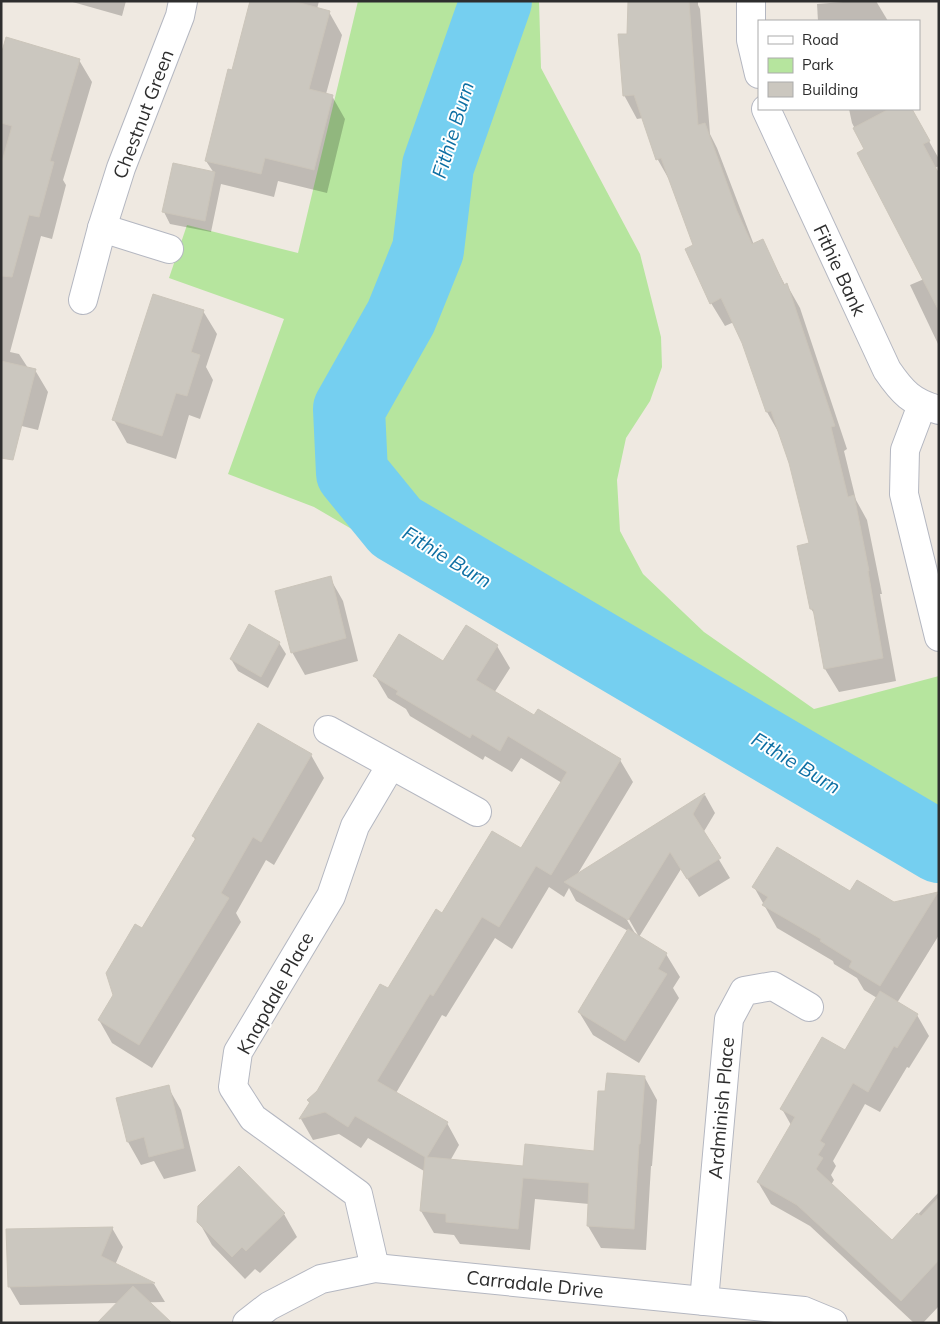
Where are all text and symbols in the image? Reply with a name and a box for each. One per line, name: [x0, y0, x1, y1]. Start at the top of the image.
legend: [758, 20, 920, 110]
text: Road: [802, 30, 839, 49]
street label: Chestnut Green: [107, 46, 179, 182]
text: Park: [802, 55, 834, 74]
water label: Fithie Burn: [426, 79, 479, 181]
text: Building: [802, 80, 858, 99]
street label: Fithie Bank: [808, 220, 872, 320]
water label: Fithie Burn: [398, 520, 496, 593]
water label: Fithie Burn: [747, 726, 845, 799]
street label: Knapdale Place: [231, 928, 319, 1058]
street label: Ardminish Place: [703, 1036, 739, 1180]
street label: Carradale Drive: [465, 1265, 605, 1303]

